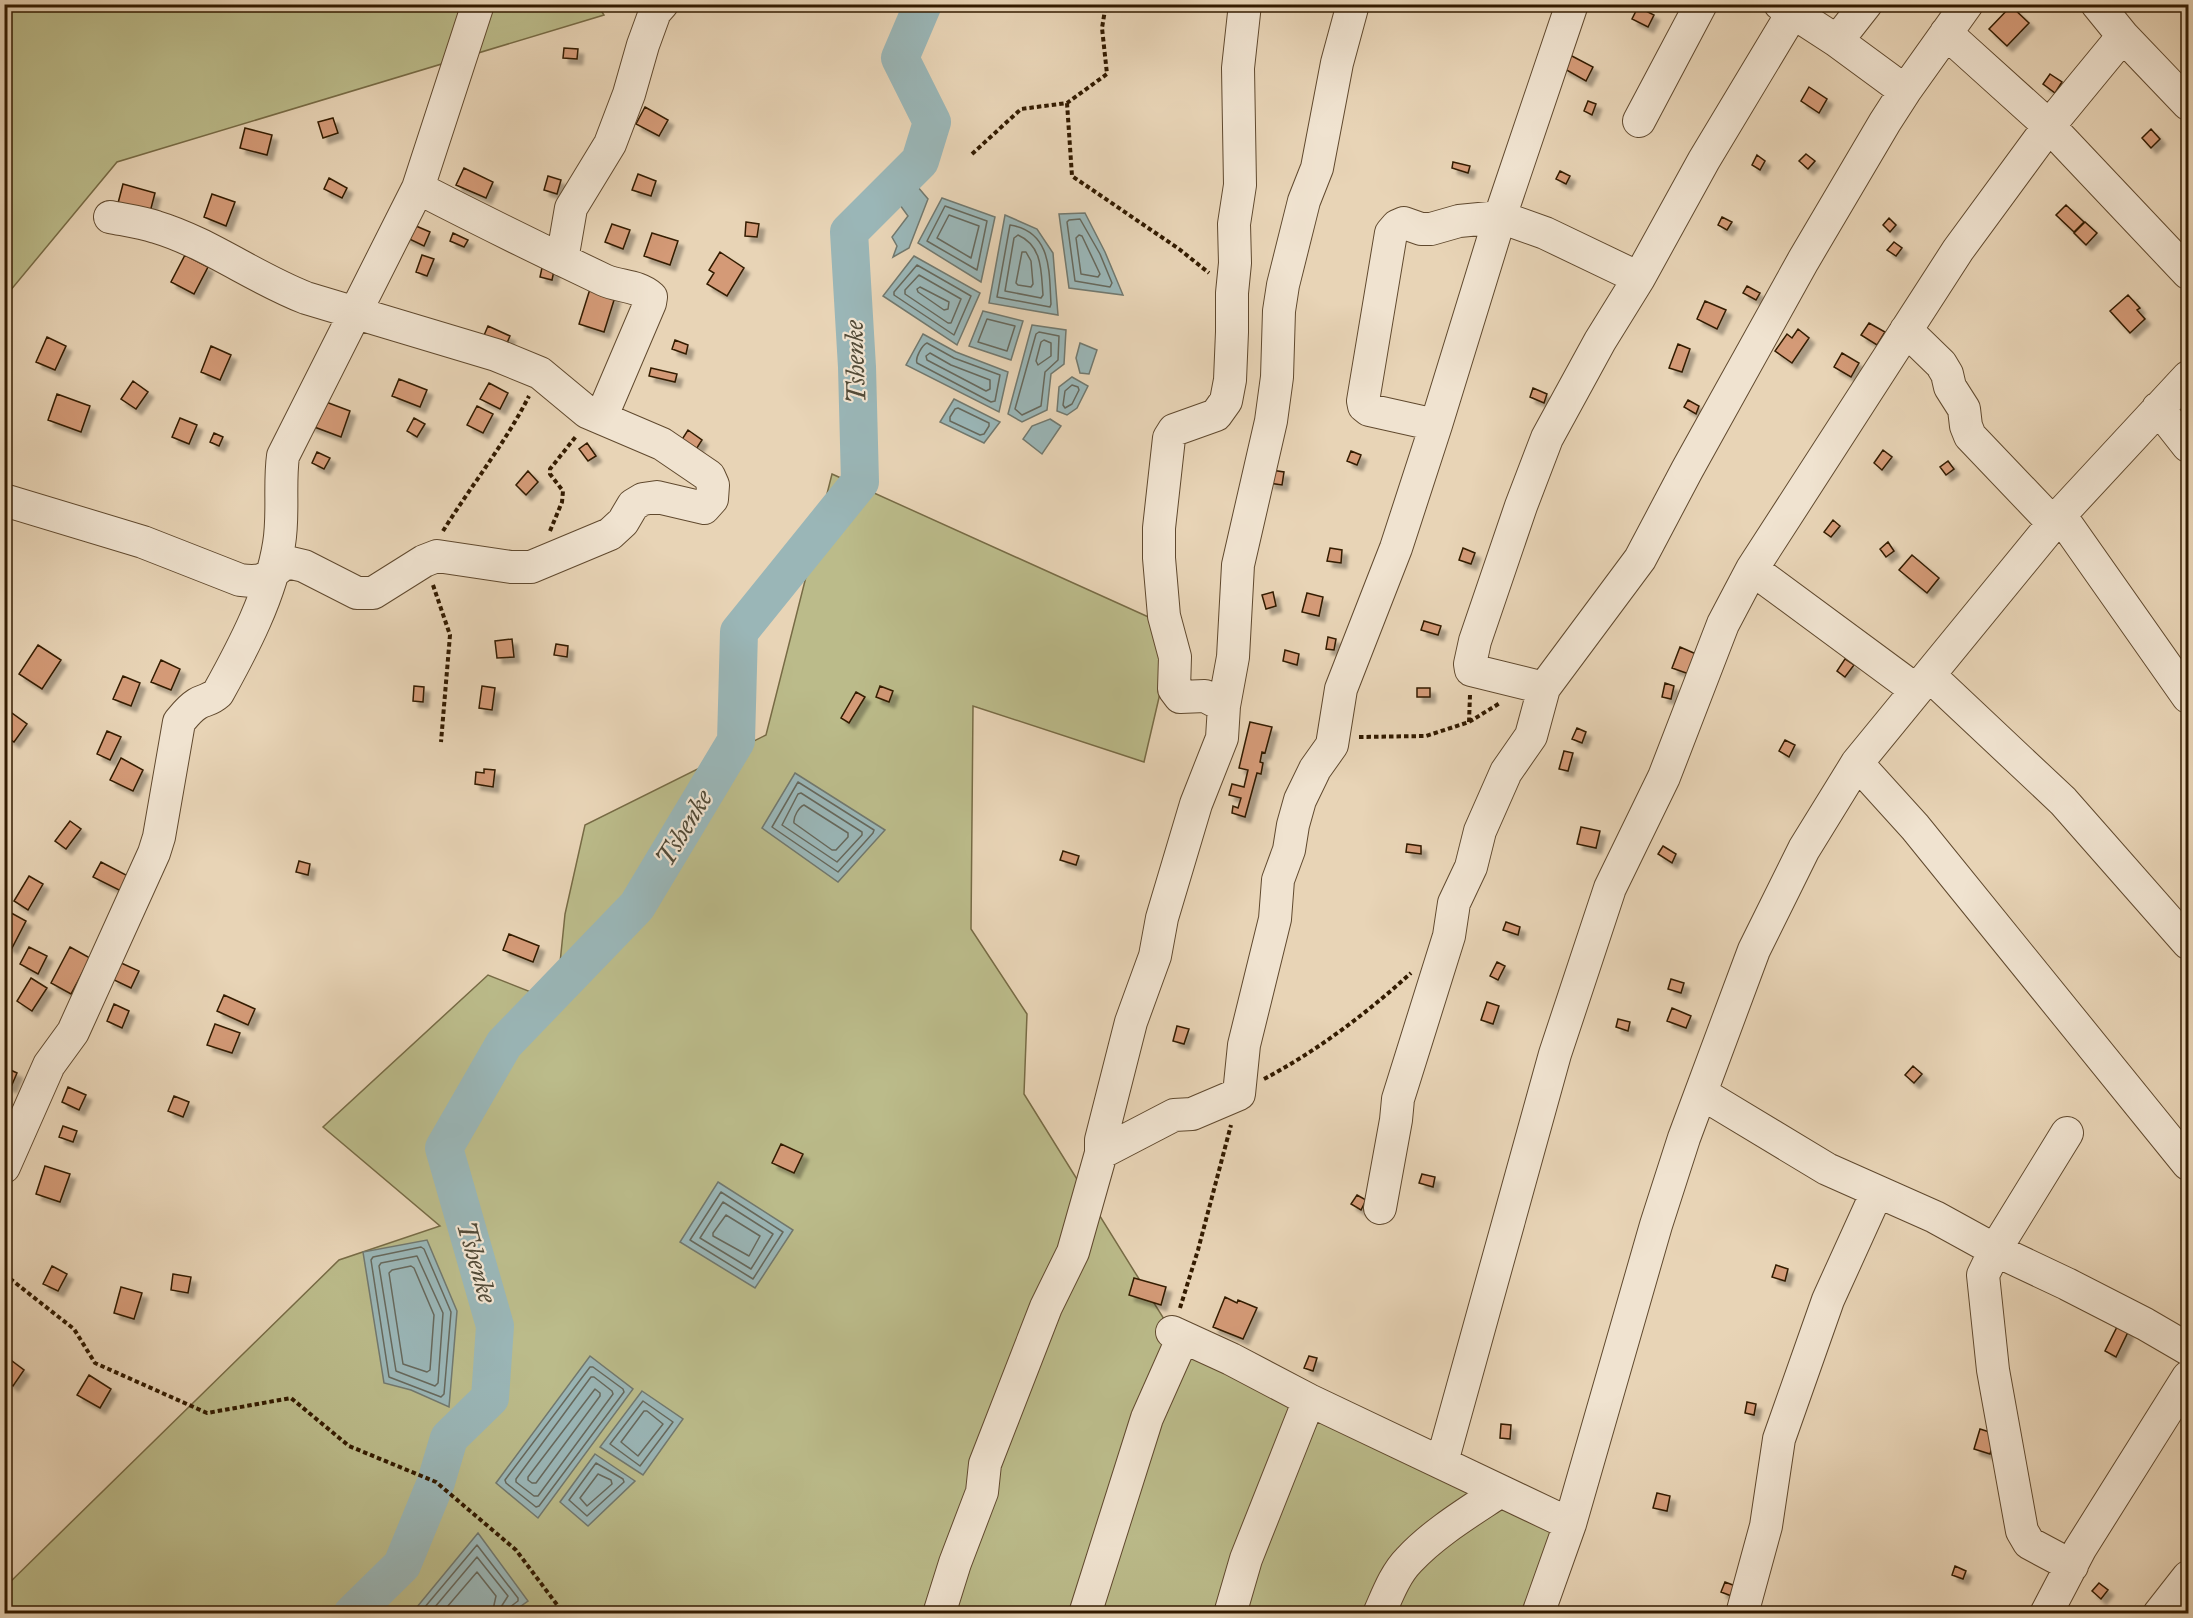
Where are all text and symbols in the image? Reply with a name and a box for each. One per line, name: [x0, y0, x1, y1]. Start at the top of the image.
water label: Tshenke: [838, 318, 872, 404]
water label: Tshenke: [649, 783, 720, 872]
water label: Tshenke: [450, 1218, 504, 1308]

